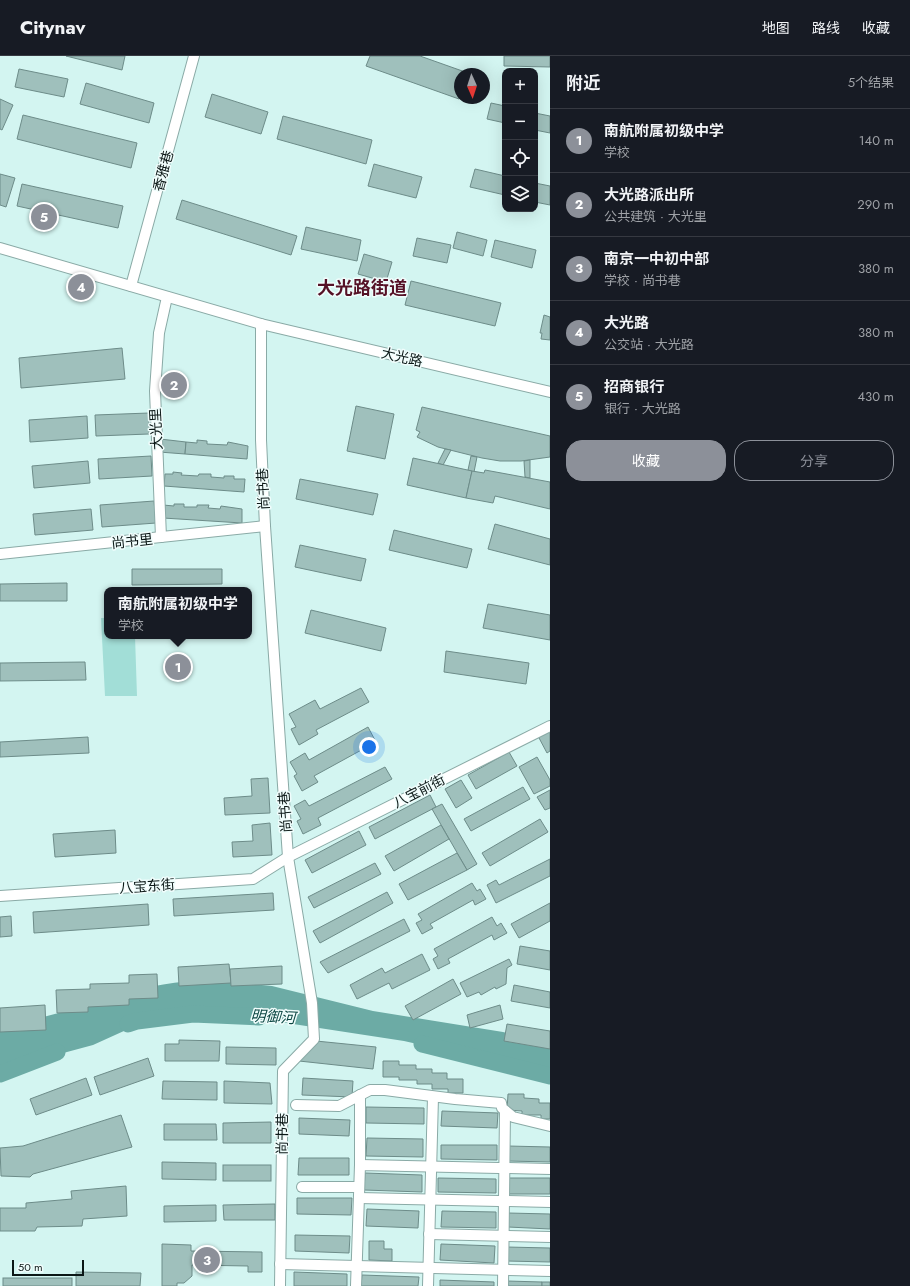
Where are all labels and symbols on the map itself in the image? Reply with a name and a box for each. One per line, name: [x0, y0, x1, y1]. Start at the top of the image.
north arrow: [454, 68, 490, 104]
street label: 香雅巷: [148, 148, 178, 194]
pin: 5: [31, 202, 57, 232]
pin: 4: [68, 272, 94, 302]
district label: 大光路街道: [317, 275, 407, 301]
street label: 大光路: [379, 343, 425, 371]
pin: 2: [161, 370, 187, 400]
street label: 大光里: [145, 408, 167, 450]
street label: 尚书巷: [252, 468, 274, 510]
street label: 尚书里: [110, 529, 154, 553]
pin: 1: [165, 652, 191, 682]
your location: [359, 737, 379, 757]
street label: 八宝前街: [390, 769, 448, 813]
street label: 尚书巷: [274, 790, 296, 834]
street label: 八宝东街: [118, 874, 176, 898]
water label: 明御河: [250, 1005, 299, 1029]
street label: 尚书巷: [272, 1113, 292, 1155]
pin: 3: [194, 1245, 220, 1275]
scale bar: [12, 1258, 84, 1277]

